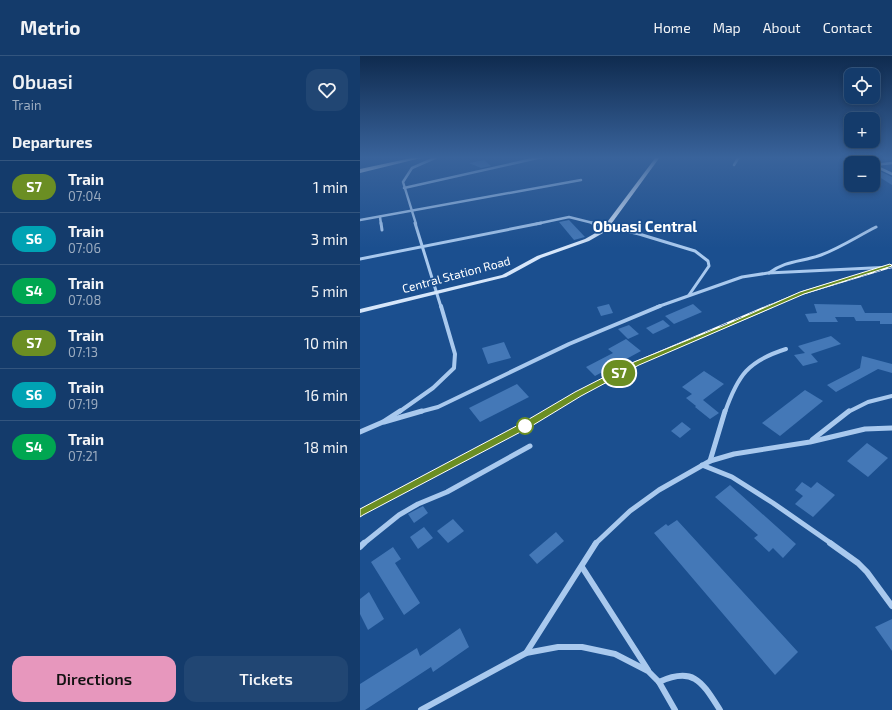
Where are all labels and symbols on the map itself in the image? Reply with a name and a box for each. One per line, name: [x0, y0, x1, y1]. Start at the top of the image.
district label: Obuasi Central: [593, 217, 697, 235]
street label: Central Station Road: [400, 253, 512, 295]
line badge: S7: [601, 360, 637, 386]
unlabelled marker: [516, 417, 534, 435]

